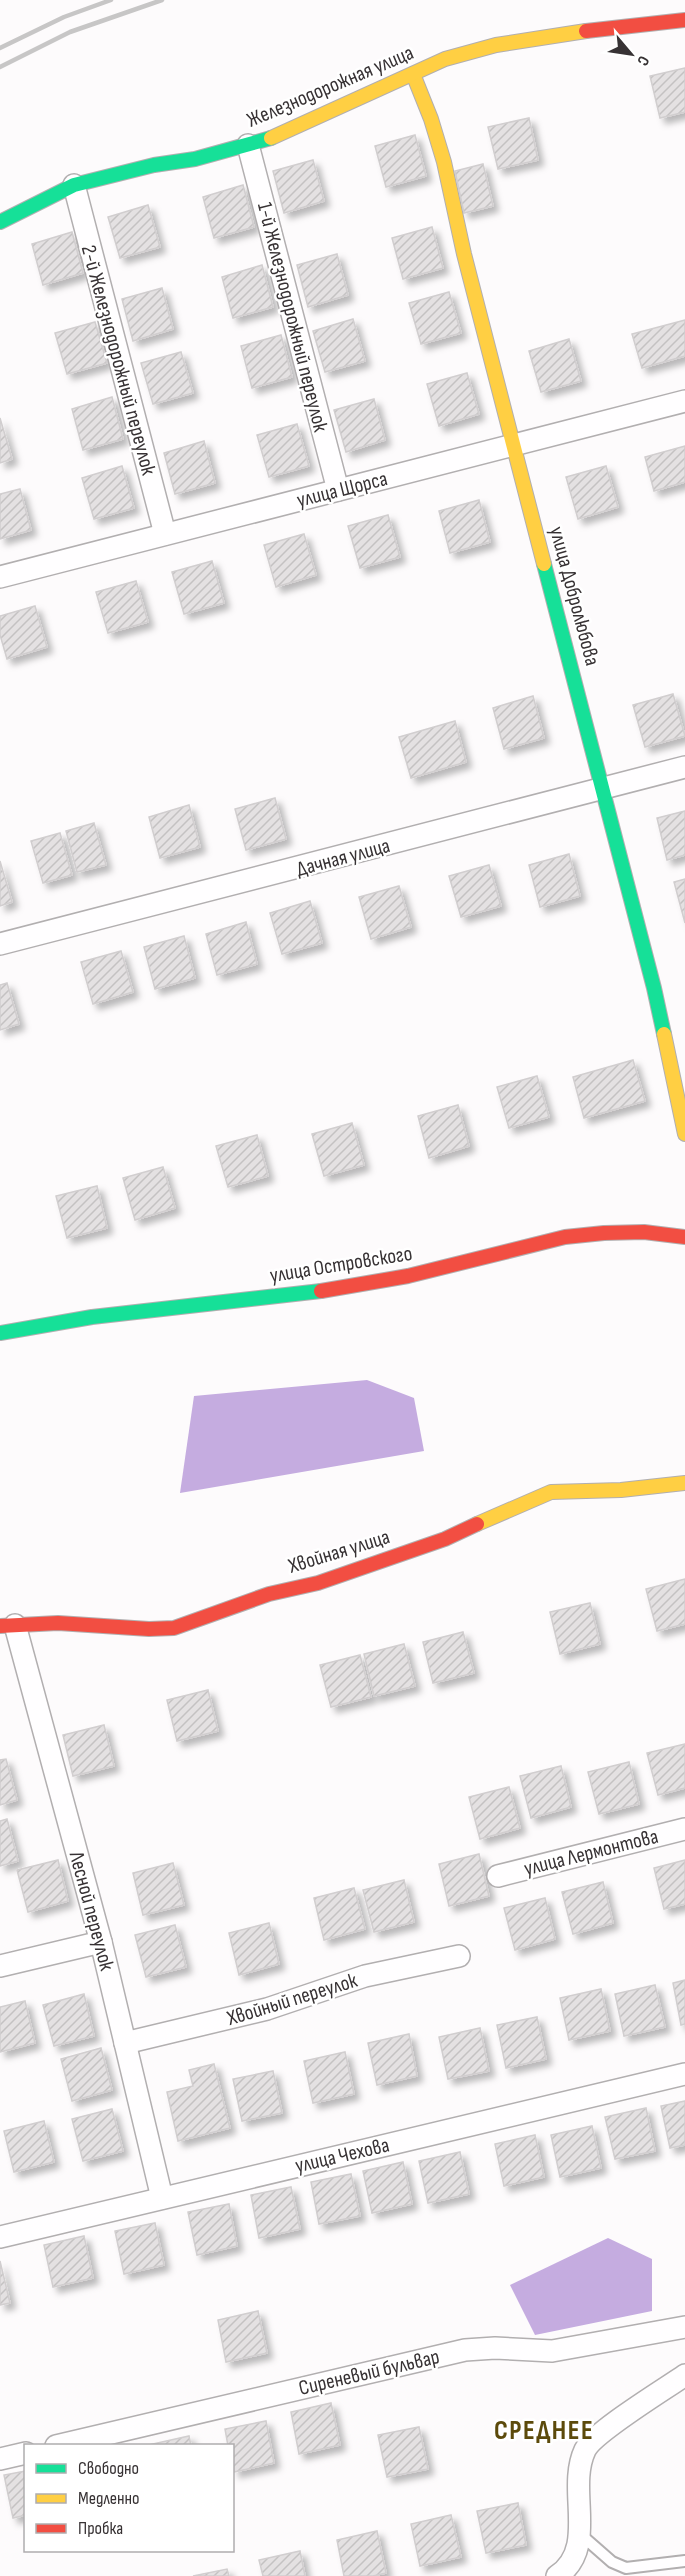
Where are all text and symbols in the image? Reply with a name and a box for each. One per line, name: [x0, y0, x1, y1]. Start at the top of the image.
north arrow: [601, 24, 661, 84]
street label: Железнодорожная улица: [243, 40, 417, 133]
text: С: [633, 52, 653, 69]
street label: 1-й Железнодорожный переулок: [252, 200, 333, 435]
street label: 2-й Железнодорожный переулок: [76, 242, 161, 478]
street label: улица Щорса: [294, 466, 390, 513]
street label: улица Добролюбова: [544, 524, 605, 668]
street label: Дачная улица: [294, 833, 393, 882]
street label: улица Островского: [268, 1241, 414, 1288]
street label: Хвойная улица: [285, 1524, 393, 1579]
street label: улица Лермонтова: [521, 1824, 661, 1881]
street label: Лесной переулок: [63, 1848, 119, 1973]
street label: Хвойный переулок: [223, 1968, 360, 2031]
street label: улица Чехова: [293, 2133, 392, 2178]
street label: Сиреневый бульвар: [296, 2344, 442, 2401]
district label: СРЕДНЕЕ: [494, 2415, 594, 2447]
legend: [24, 2444, 234, 2552]
text: Свободно: [78, 2458, 139, 2479]
text: Медленно: [78, 2488, 140, 2509]
text: Пробка: [78, 2518, 123, 2539]

